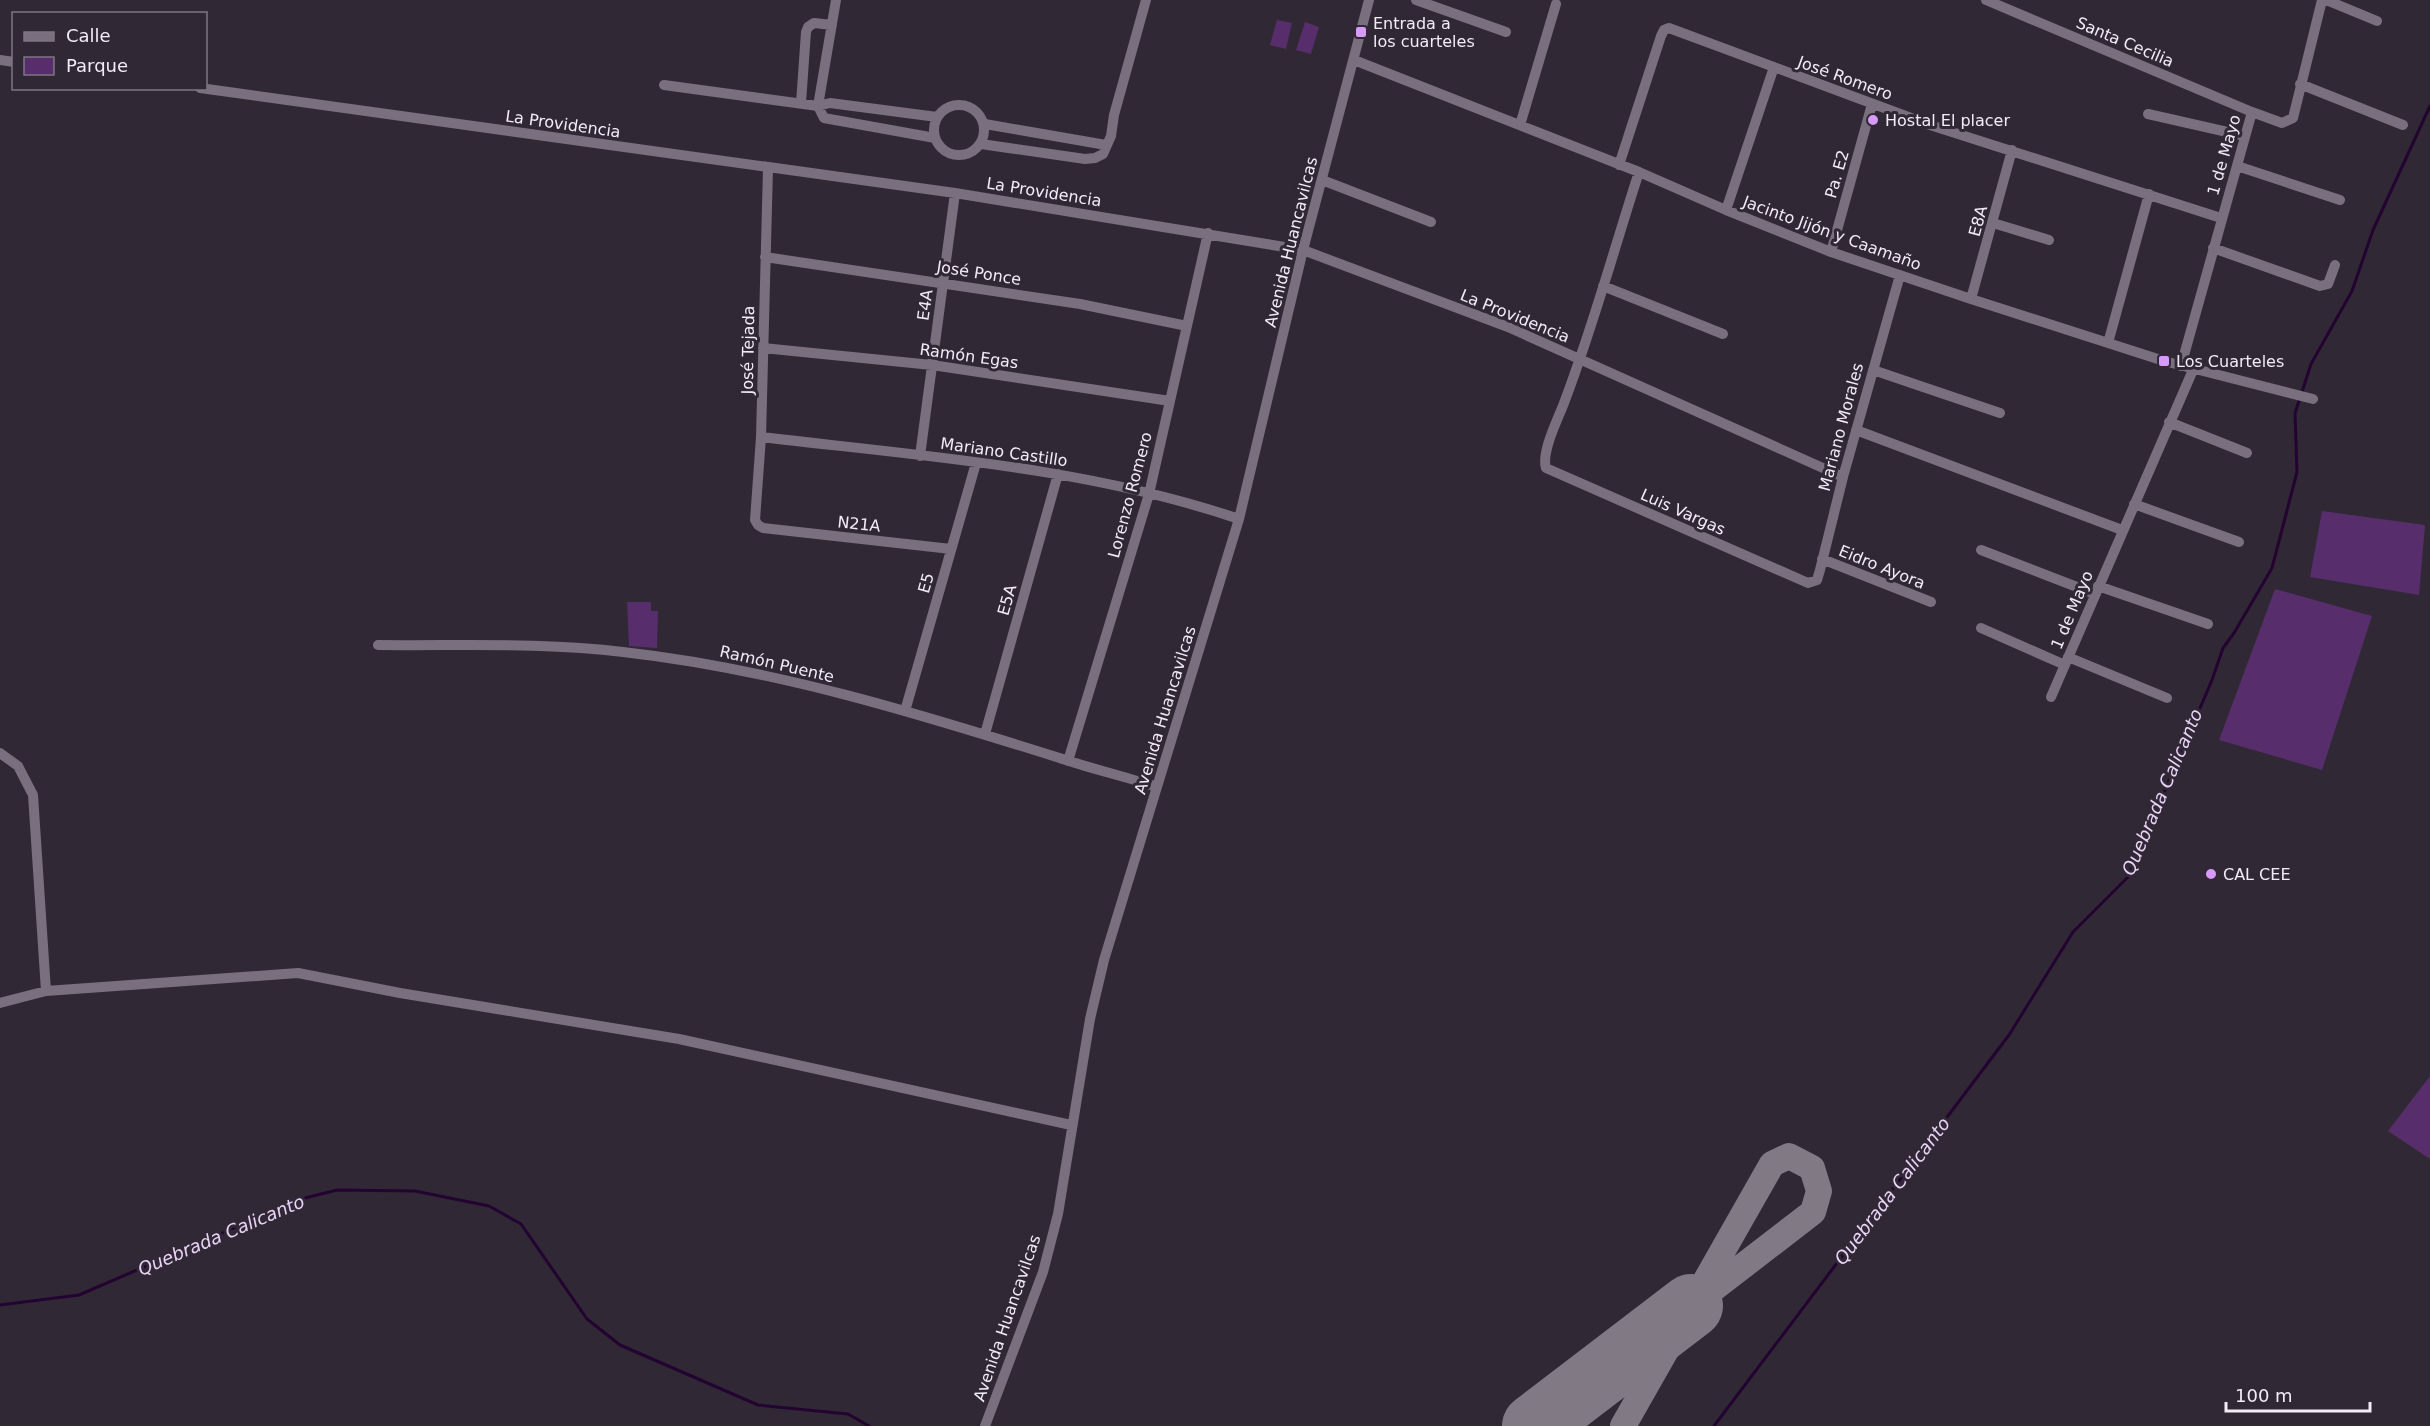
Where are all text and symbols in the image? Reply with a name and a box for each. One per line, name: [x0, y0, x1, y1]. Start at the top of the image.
legend: [12, 12, 207, 90]
street label: Santa Cecilia: [2073, 13, 2177, 71]
place label: Entrada a los cuarteles: [1373, 14, 1475, 51]
text: Calle: [66, 25, 111, 46]
marker: Entrada a los cuarteles: [1354, 25, 1368, 39]
street label: José Romero: [1794, 52, 1895, 104]
text: Parque: [66, 55, 128, 76]
street label: La Providencia: [504, 106, 622, 142]
place label: Hostal El placer: [1885, 111, 2010, 130]
street label: 1 de Mayo: [2203, 112, 2245, 198]
marker: Hostal El placer: [1866, 113, 1880, 127]
street label: Pa. E2: [1821, 148, 1853, 200]
street label: Avenida Huancavilcas: [1261, 155, 1321, 329]
street label: La Providencia: [985, 174, 1103, 210]
street label: Jacinto Jijón y Caamaño: [1739, 192, 1924, 274]
street label: E8A: [1965, 203, 1991, 239]
street label: José Ponce: [934, 257, 1023, 289]
street label: La Providencia: [1458, 285, 1572, 347]
street label: E4A: [913, 288, 937, 322]
street label: José Tejada: [738, 305, 758, 396]
street label: Ramón Egas: [918, 340, 1020, 372]
place label: Los Cuarteles: [2176, 352, 2284, 371]
marker: Los Cuarteles: [2157, 354, 2171, 368]
street label: Mariano Morales: [1815, 361, 1867, 493]
street label: Lorenzo Romero: [1104, 430, 1156, 560]
street label: Mariano Castillo: [939, 434, 1069, 470]
street label: Luis Vargas: [1638, 485, 1728, 539]
street label: N21A: [836, 512, 882, 536]
street label: Eidro Ayora: [1836, 541, 1928, 593]
street label: 1 de Mayo: [2047, 568, 2097, 652]
street label: E5: [914, 571, 938, 595]
street label: E5A: [994, 582, 1020, 618]
street label: Avenida Huancavilcas: [1130, 624, 1200, 796]
street label: Ramón Puente: [718, 642, 836, 686]
water label: Quebrada Calicanto: [2117, 706, 2207, 878]
place label: CAL CEE: [2223, 865, 2291, 884]
marker: CAL CEE: [2204, 867, 2218, 881]
water label: Quebrada Calicanto: [1830, 1113, 1954, 1269]
water label: Quebrada Calicanto: [135, 1190, 307, 1280]
street label: Avenida Huancavilcas: [970, 1232, 1044, 1404]
scale bar: [2226, 1375, 2370, 1413]
text: 100 m: [2235, 1385, 2293, 1406]

